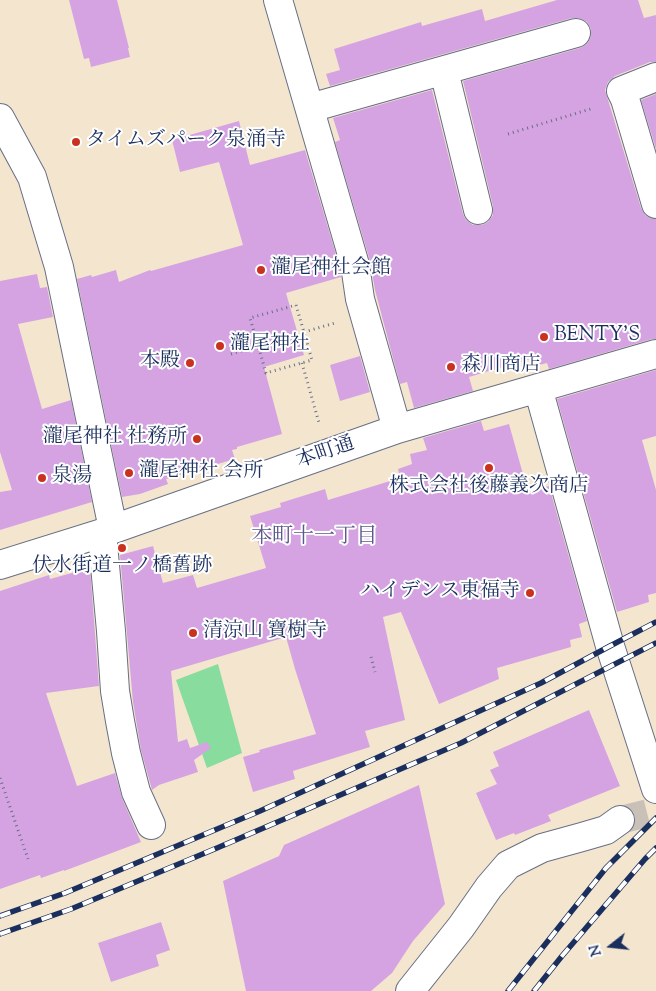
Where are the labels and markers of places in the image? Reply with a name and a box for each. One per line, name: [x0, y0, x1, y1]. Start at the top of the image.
place label: タイムズパーク泉涌寺: [86, 130, 286, 154]
marker: タイムズパーク泉涌寺: [70, 136, 82, 148]
place label: 瀧尾神社会館: [271, 258, 391, 282]
marker: 瀧尾神社会館: [255, 264, 267, 276]
place label: BENTY'S: [554, 325, 640, 349]
marker: BENTY'S: [538, 331, 550, 343]
place label: 瀧尾神社: [230, 334, 310, 358]
marker: 瀧尾神社: [214, 340, 226, 352]
place label: 本殿: [140, 351, 180, 375]
place label: 森川商店: [461, 355, 541, 379]
marker: 本殿: [184, 357, 196, 369]
marker: 森川商店: [445, 361, 457, 373]
place label: 瀧尾神社 社務所: [43, 427, 187, 451]
marker: 瀧尾神社 社務所: [191, 433, 203, 445]
place label: 瀧尾神社 会所: [139, 461, 263, 485]
marker: 株式会社後藤義次商店: [483, 462, 495, 474]
place label: 泉湯: [52, 466, 92, 490]
marker: 瀧尾神社 会所: [123, 467, 135, 479]
marker: 泉湯: [36, 472, 48, 484]
place label: 株式会社後藤義次商店: [389, 476, 589, 500]
marker: 伏水街道一ノ橋舊跡: [116, 542, 128, 554]
place label: 伏水街道一ノ橋舊跡: [32, 556, 212, 580]
place label: ハイデンス東福寺: [360, 581, 520, 605]
marker: ハイデンス東福寺: [524, 587, 536, 599]
place label: 清涼山 寶樹寺: [203, 621, 327, 645]
marker: 清涼山 寶樹寺: [187, 627, 199, 639]

